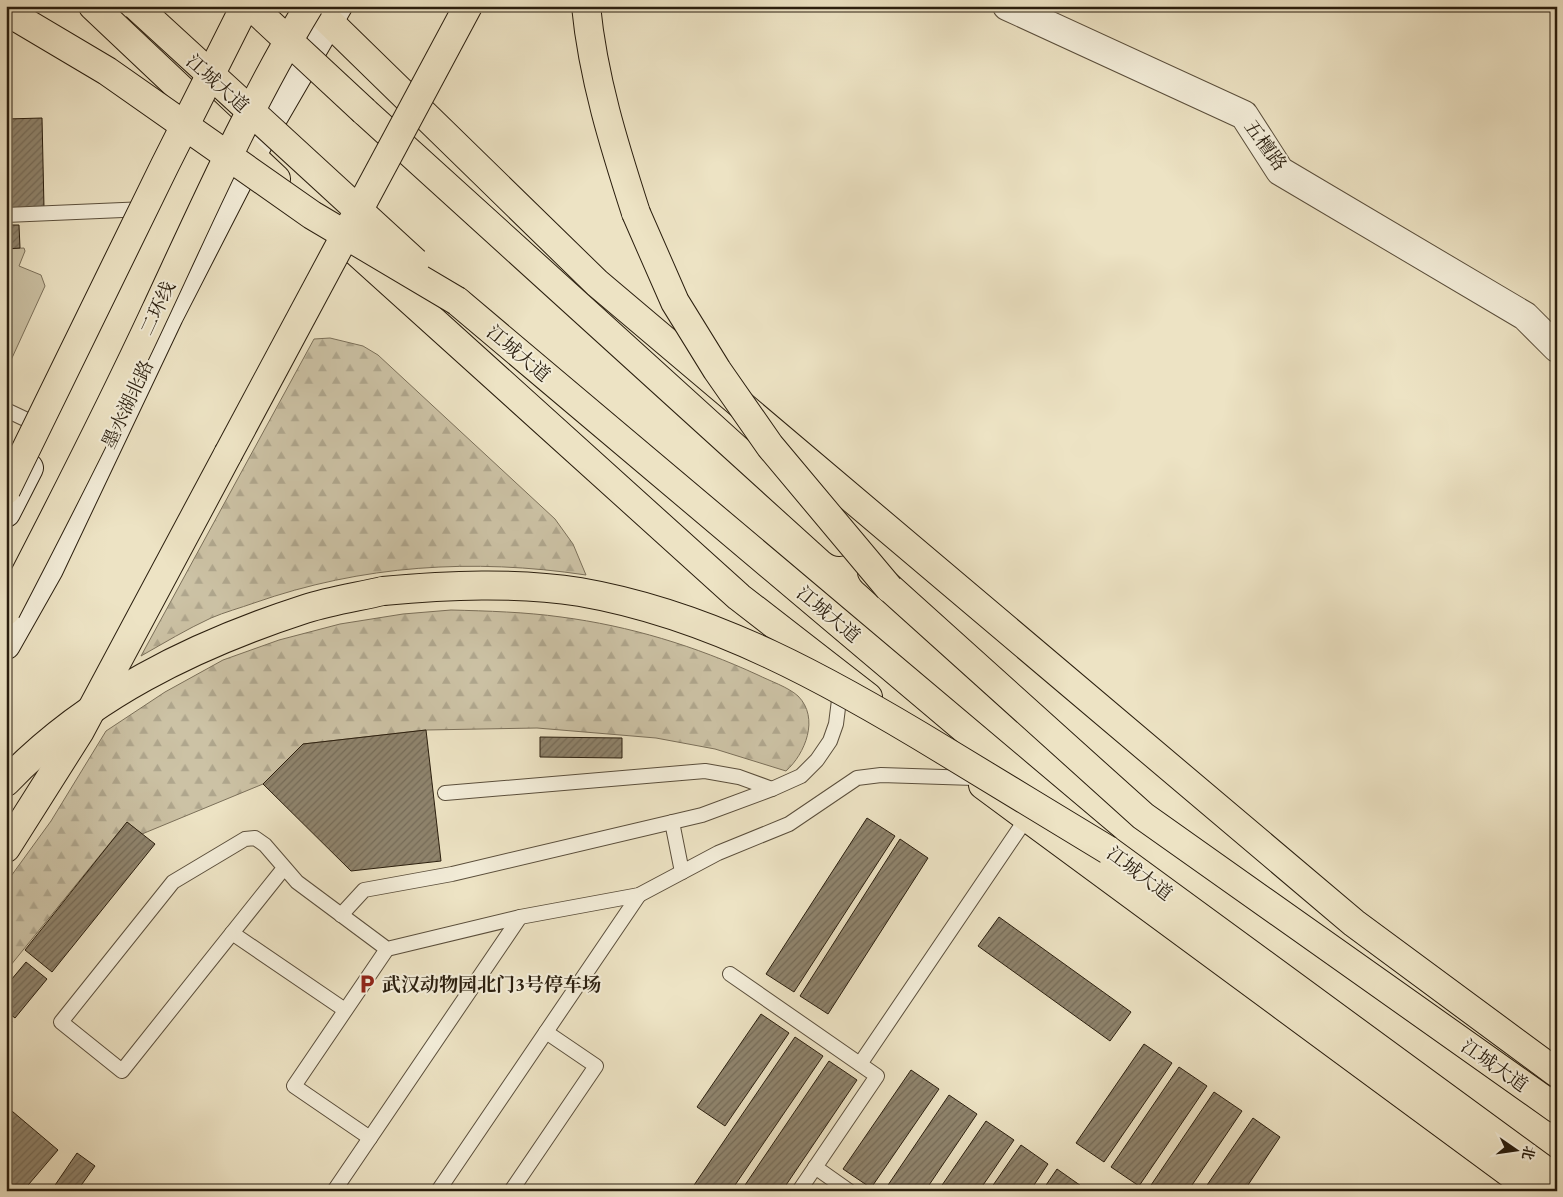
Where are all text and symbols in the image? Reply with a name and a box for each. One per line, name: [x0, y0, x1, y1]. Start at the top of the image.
street label: 江城大道: [181, 49, 254, 118]
street label: 五檀路: [1239, 115, 1292, 176]
street label: 二环线: [134, 277, 181, 339]
street label: 江城大道: [482, 319, 556, 387]
street label: 墨水湖北路: [96, 356, 159, 453]
street label: 江城大道: [792, 580, 866, 648]
street label: 江城大道: [1102, 841, 1178, 906]
place label: 武汉动物园北门3号停车场: [382, 972, 601, 997]
parking icon: 武汉动物园北门3号停车场: [356, 973, 378, 995]
street label: 江城大道: [1456, 1033, 1533, 1097]
north arrow: [1490, 1124, 1540, 1174]
text: 北: [1518, 1144, 1539, 1162]

